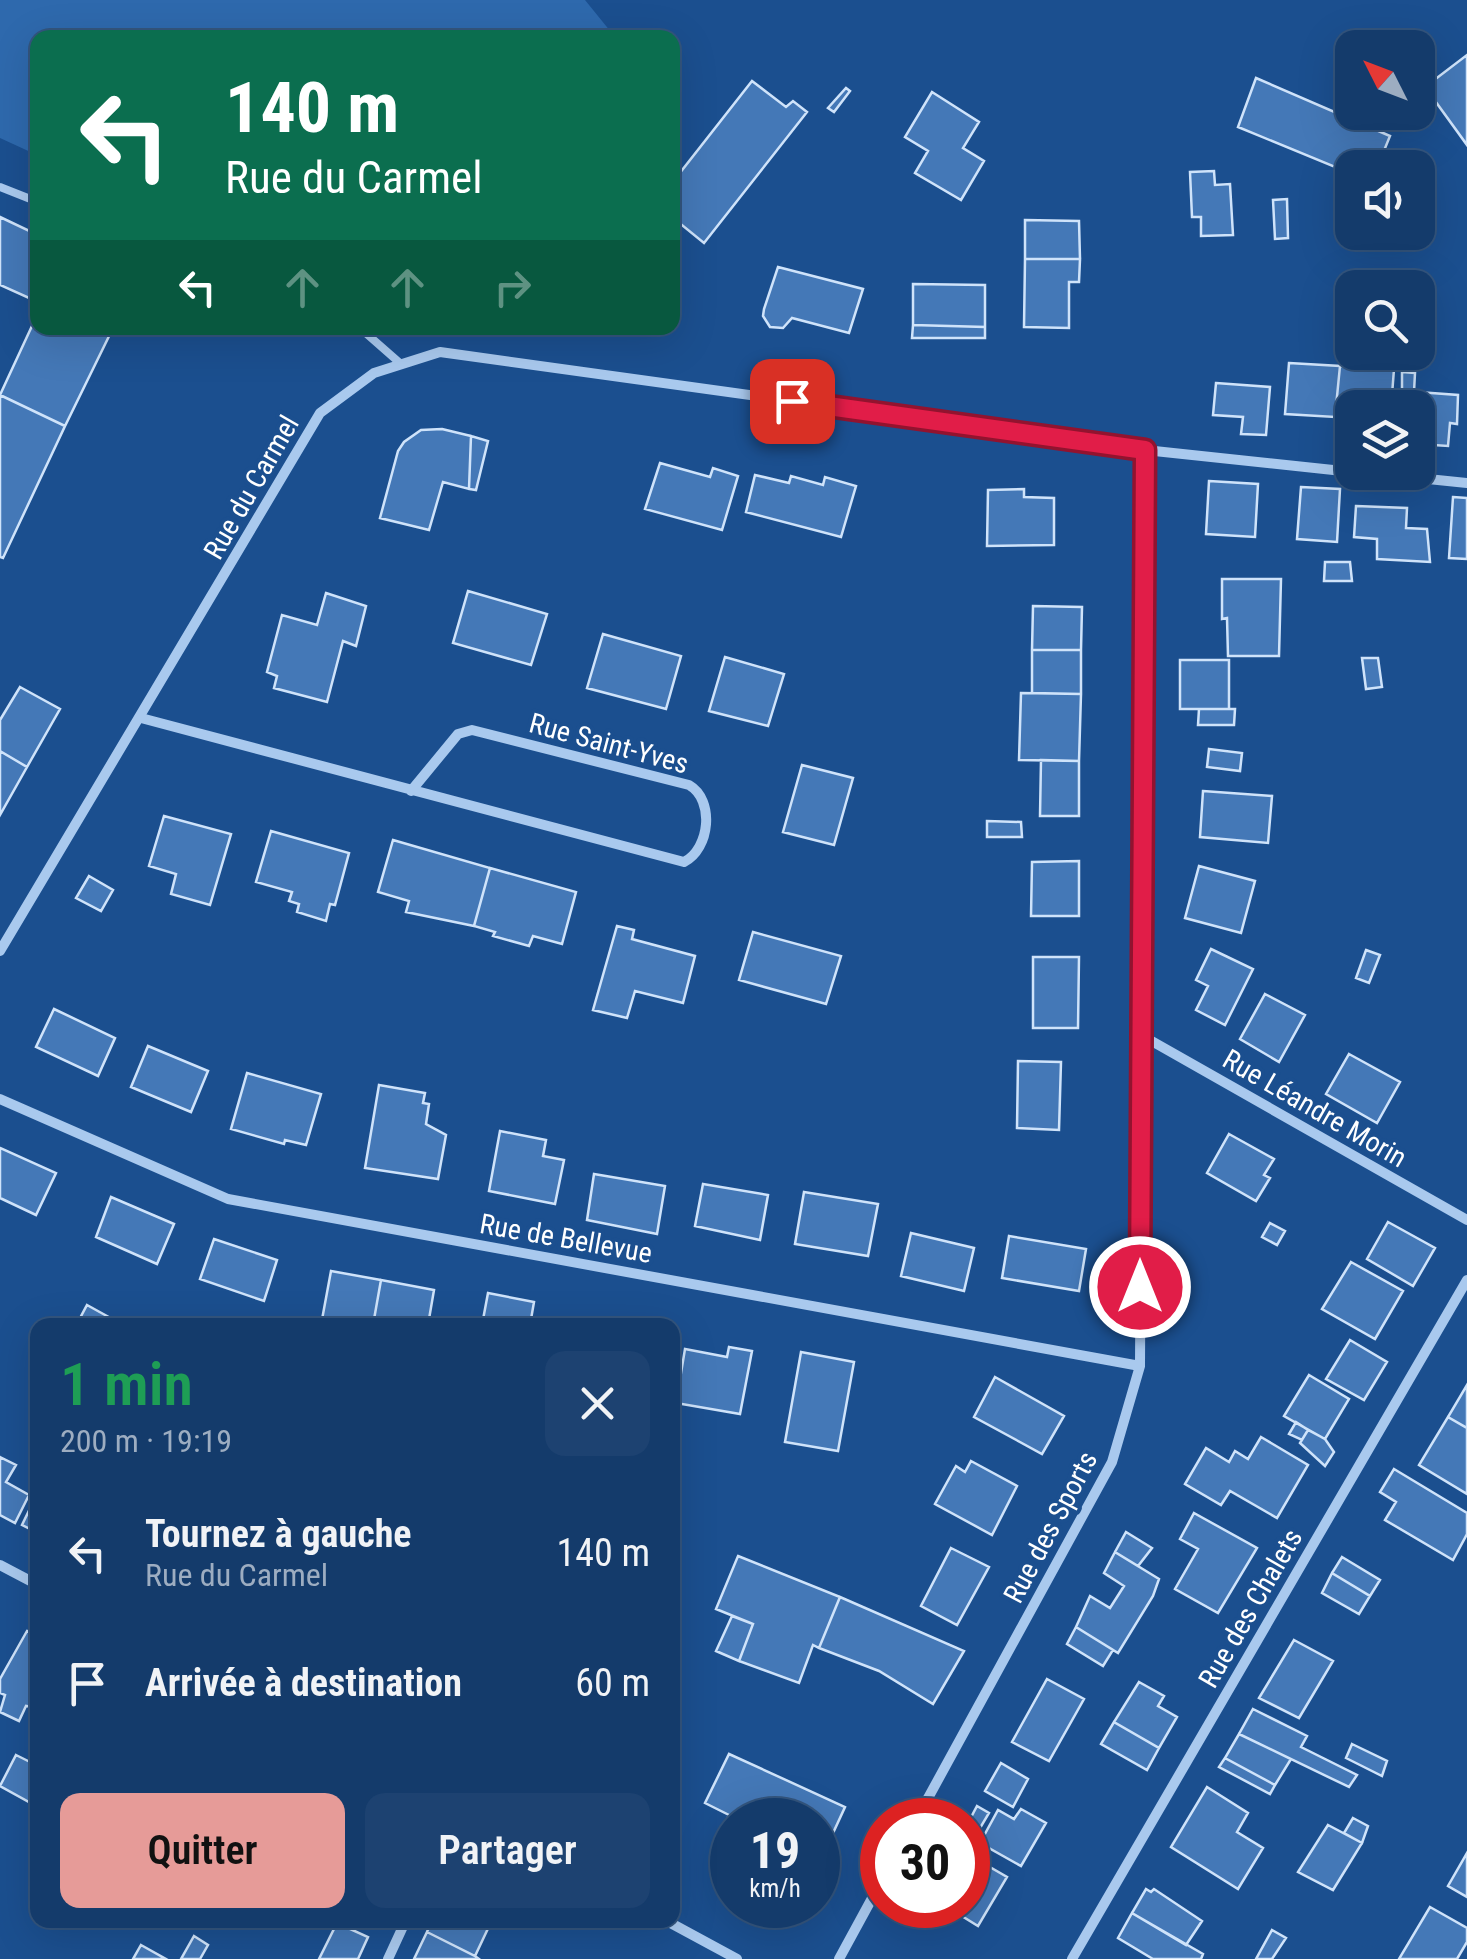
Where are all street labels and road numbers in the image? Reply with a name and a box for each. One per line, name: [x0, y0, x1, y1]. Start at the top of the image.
street label: Rue du Carmel: [197, 410, 306, 565]
street label: Rue Saint-Yves: [526, 706, 692, 781]
street label: Rue Léandre Morin: [1217, 1042, 1413, 1174]
street label: Rue de Bellevue: [477, 1207, 655, 1270]
street label: Rue des Sports: [997, 1446, 1104, 1609]
street label: Rue des Chalets: [1192, 1523, 1309, 1693]

